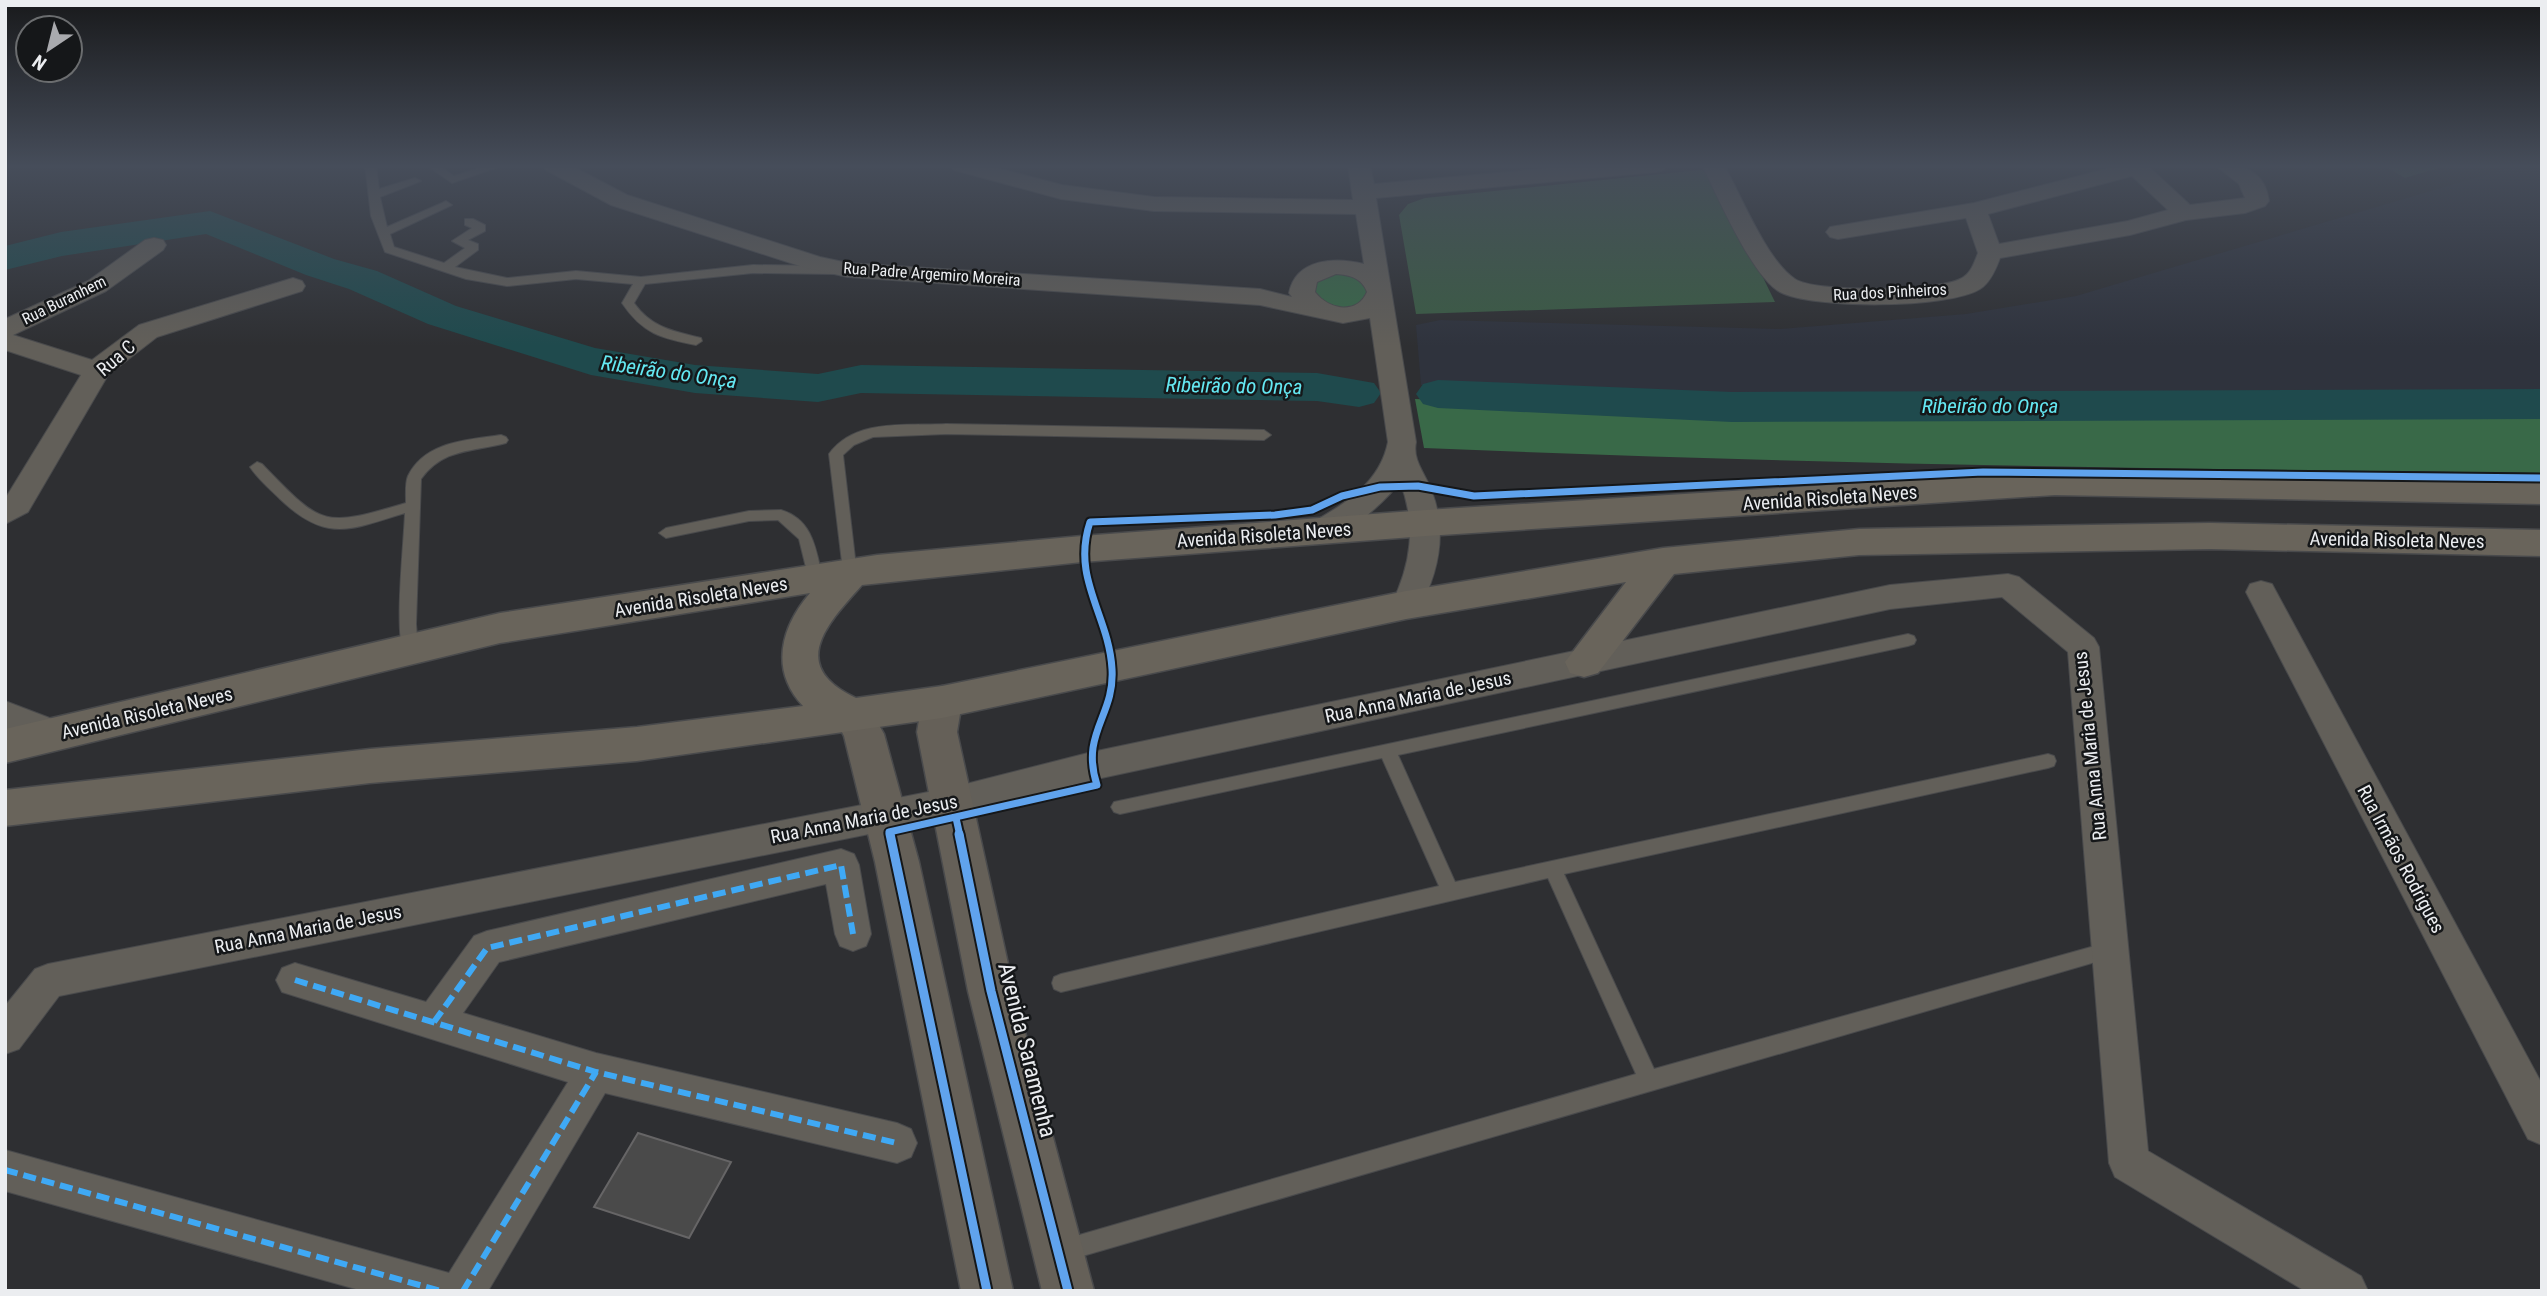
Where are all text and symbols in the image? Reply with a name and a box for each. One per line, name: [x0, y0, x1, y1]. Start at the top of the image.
north arrow: [14, 14, 84, 84]
text: N: [28, 50, 51, 75]
street label: Rua Padre Argemiro Moreira: [843, 258, 1021, 290]
street label: Rua Buranhem: [19, 271, 109, 329]
street label: Rua dos Pinheiros: [1833, 280, 1947, 304]
street label: Rua C: [92, 335, 140, 381]
water label: Ribeirão do Onça: [600, 351, 738, 393]
water label: Ribeirão do Onça: [1165, 373, 1303, 399]
water label: Ribeirão do Onça: [1922, 394, 2058, 418]
street label: Avenida Risoleta Neves: [1742, 480, 1918, 516]
street label: Avenida Risoleta Neves: [1176, 517, 1352, 553]
street label: Avenida Risoleta Neves: [2309, 527, 2485, 553]
street label: Avenida Risoleta Neves: [613, 572, 789, 622]
street label: Rua Anna Maria de Jesus: [2069, 650, 2111, 842]
street label: Rua Anna Maria de Jesus: [1323, 666, 1513, 728]
street label: Avenida Risoleta Neves: [59, 682, 235, 744]
street label: Rua Irmãos Rodrigues: [2352, 781, 2450, 937]
street label: Rua Anna Maria de Jesus: [769, 790, 959, 848]
street label: Rua Anna Maria de Jesus: [213, 900, 403, 958]
street label: Avenida Saramenha: [992, 960, 1062, 1140]

